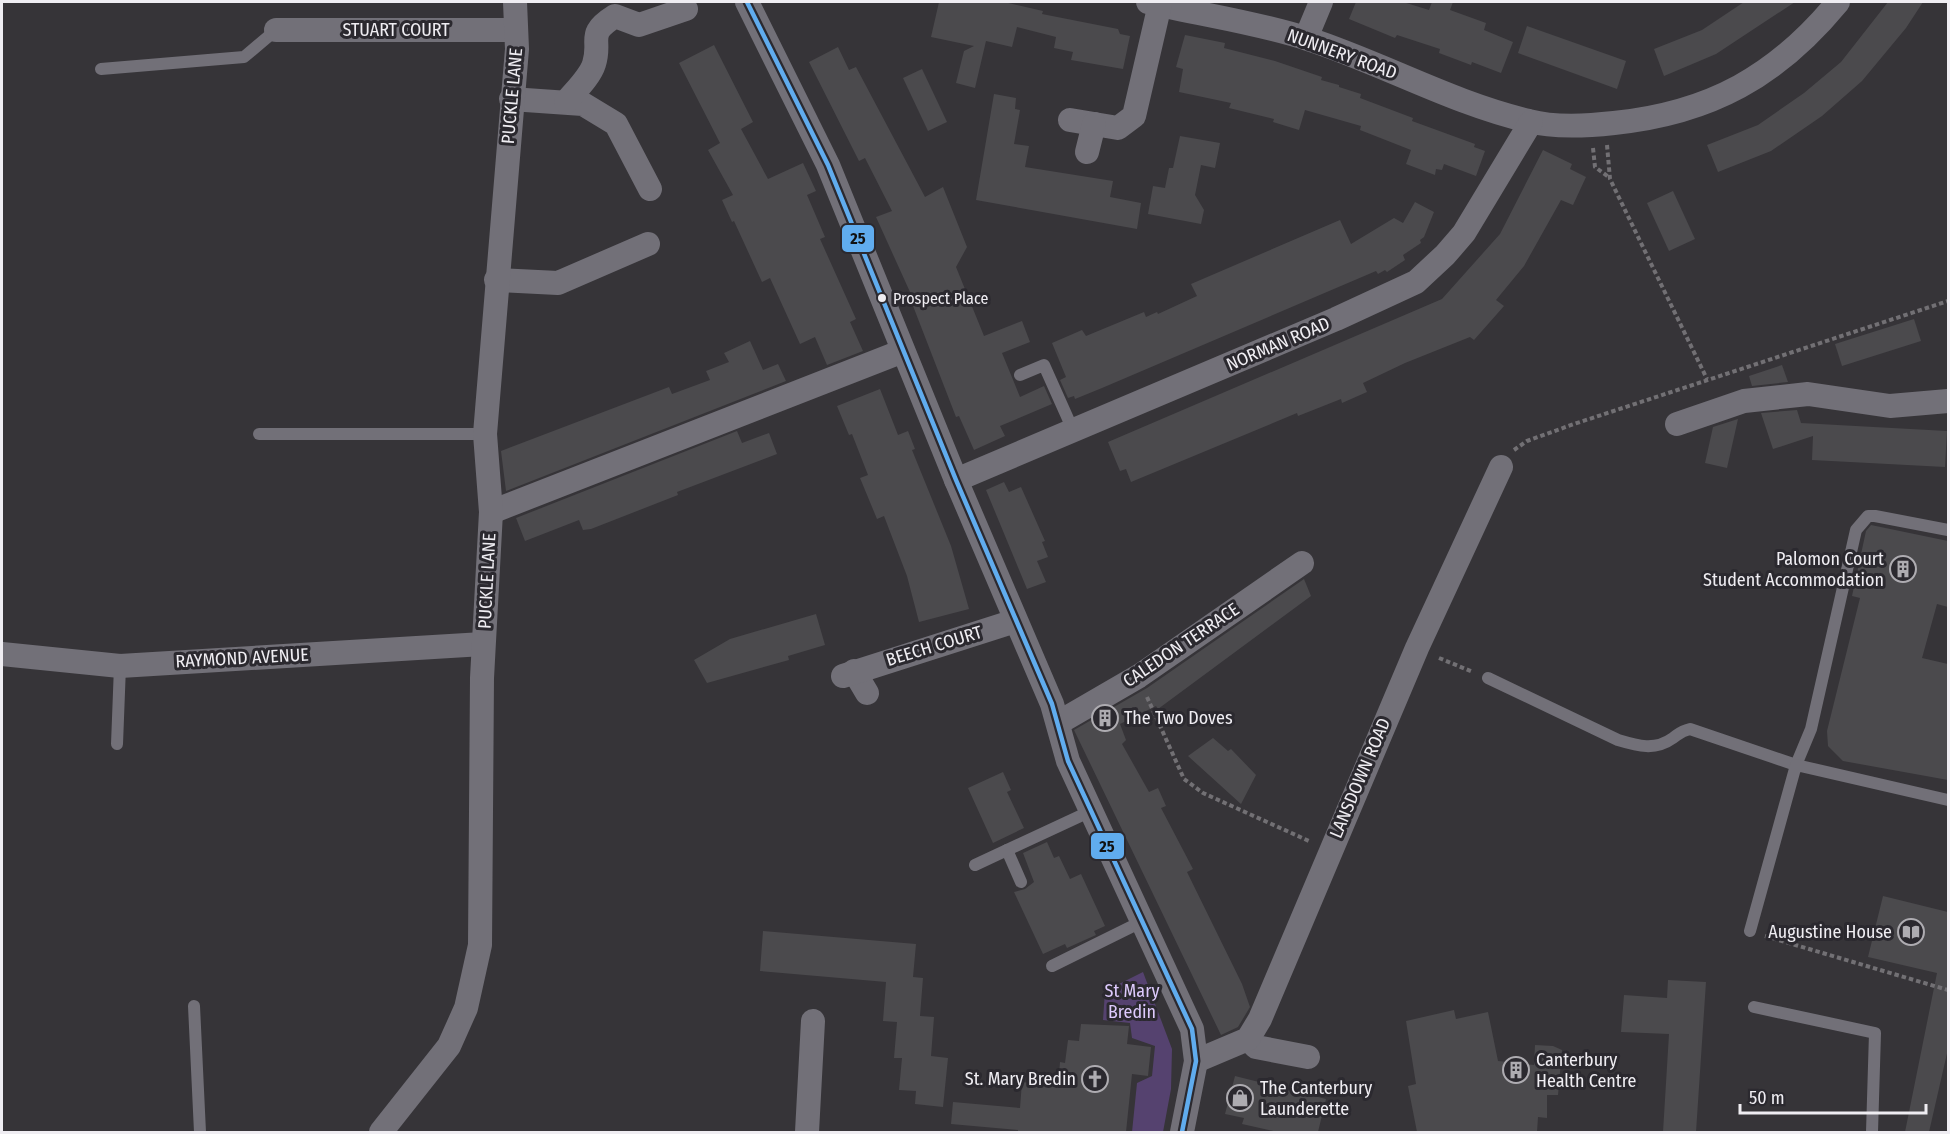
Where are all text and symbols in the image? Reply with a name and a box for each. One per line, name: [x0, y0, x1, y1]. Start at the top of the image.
street label: STUART COURT: [342, 19, 450, 41]
street label: NUNNERY ROAD: [1284, 24, 1400, 84]
street label: PUCKLE LANE: [497, 47, 527, 145]
line badge: 25: [841, 224, 875, 253]
text: 25: [849, 229, 866, 248]
place label: Prospect Place: [893, 289, 988, 308]
marker: Prospect Place: [876, 292, 888, 304]
street label: NORMAN ROAD: [1223, 312, 1333, 376]
street label: PUCKLE LANE: [473, 532, 501, 630]
place label: Palomon Court Student Accommodation: [1703, 548, 1884, 591]
building icon: Palomon Court Student Accommodation: [1888, 554, 1918, 584]
street label: CALEDON TERRACE: [1119, 598, 1243, 692]
street label: BEECH COURT: [883, 621, 985, 671]
street label: RAYMOND AVENUE: [175, 644, 309, 672]
building icon: The Two Doves: [1090, 703, 1120, 733]
place label: The Two Doves: [1124, 707, 1233, 729]
street label: LANSDOWN ROAD: [1325, 715, 1395, 841]
line badge: 25: [1090, 832, 1125, 860]
text: 25: [1098, 837, 1115, 856]
library icon: Augustine House: [1896, 917, 1926, 947]
place label: Augustine House: [1768, 921, 1892, 943]
park label: St Mary Bredin: [1105, 980, 1159, 1023]
place label: Canterbury Health Centre: [1536, 1049, 1636, 1092]
building icon: Canterbury Health Centre: [1501, 1055, 1531, 1085]
church icon: St. Mary Bredin: [1080, 1064, 1110, 1094]
place label: St. Mary Bredin: [965, 1068, 1076, 1090]
place label: The Canterbury Launderette: [1260, 1077, 1372, 1120]
scale bar: [1740, 1077, 1926, 1115]
shop icon: The Canterbury Launderette: [1225, 1083, 1255, 1113]
text: 50 m: [1749, 1087, 1785, 1109]

